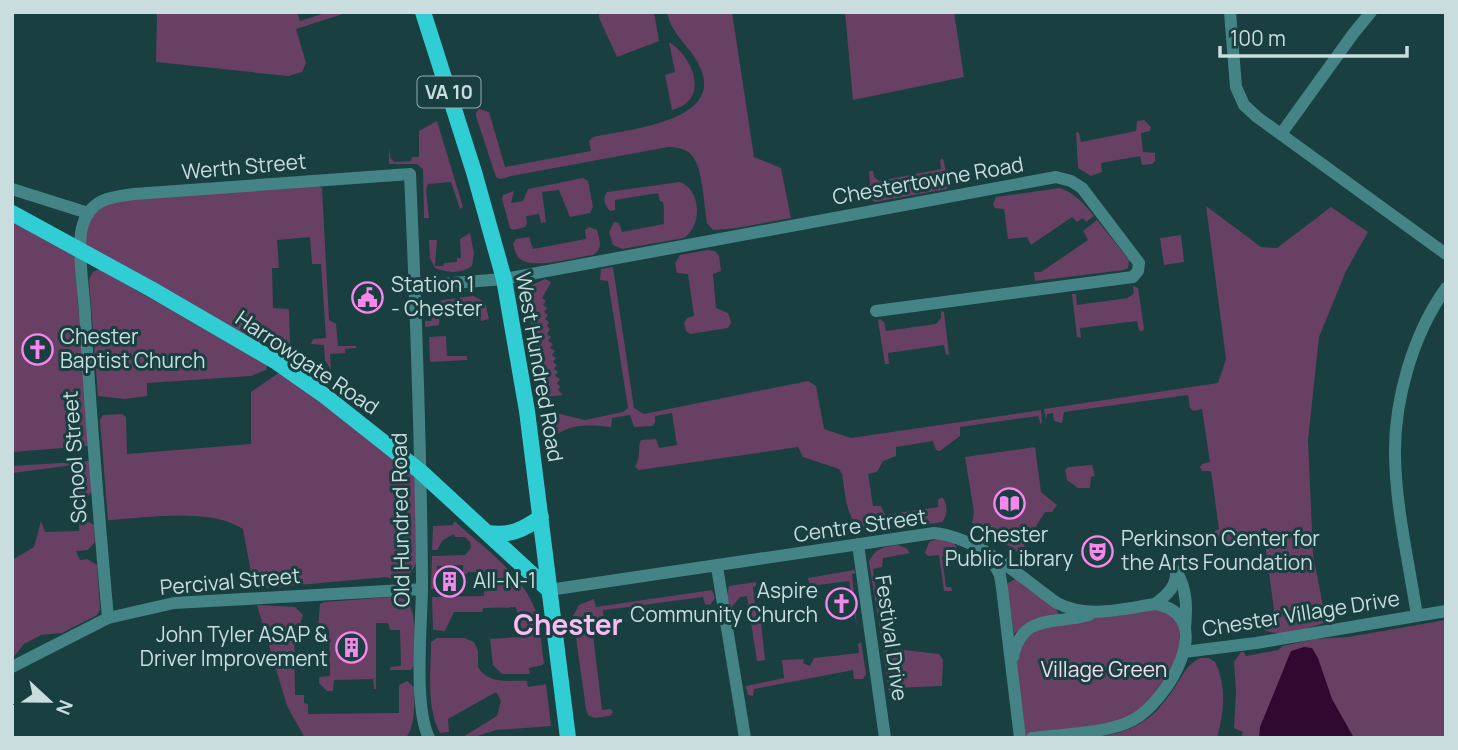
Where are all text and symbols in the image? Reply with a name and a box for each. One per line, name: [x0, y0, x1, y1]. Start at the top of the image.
scale bar: [1220, 14, 1407, 58]
text: 100 m: [1230, 24, 1286, 52]
road number: VA 10: [418, 76, 480, 108]
street label: Werth Street: [180, 147, 307, 185]
street label: Chestertowne Road: [830, 149, 1025, 211]
place label: Station 1 - Chester: [391, 270, 483, 322]
street label: West Hundred Road: [510, 270, 570, 464]
public building icon: Station 1 - Chester: [351, 280, 385, 314]
street label: Harrowgate Road: [230, 304, 385, 420]
place label: Chester Baptist Church: [60, 322, 205, 374]
church icon: Chester Baptist Church: [20, 332, 54, 366]
street label: School Street: [55, 390, 93, 524]
street label: Old Hundred Road: [384, 433, 416, 607]
library icon: Chester Public Library: [992, 486, 1026, 520]
street label: Centre Street: [792, 502, 928, 548]
place label: Chester Public Library: [945, 520, 1073, 572]
place label: Perkinson Center for the Arts Foundation: [1121, 524, 1320, 576]
theatre icon: Perkinson Center for the Arts Foundation: [1081, 534, 1115, 568]
street label: Percival Street: [158, 561, 301, 601]
building icon: All-N-1: [433, 564, 467, 598]
place label: All-N-1: [473, 566, 536, 594]
street label: Festival Drive: [869, 573, 915, 703]
place label: Aspire Community Church: [630, 576, 818, 628]
street label: Chester Village Drive: [1200, 584, 1402, 642]
church icon: Aspire Community Church: [824, 586, 858, 620]
district label: Chester: [513, 605, 623, 643]
place label: John Tyler ASAP & Driver Improvement: [140, 620, 328, 672]
building icon: John Tyler ASAP & Driver Improvement: [334, 630, 368, 664]
park label: Village Green: [1041, 655, 1167, 683]
north arrow: [14, 666, 84, 736]
text: N: [50, 696, 79, 719]

